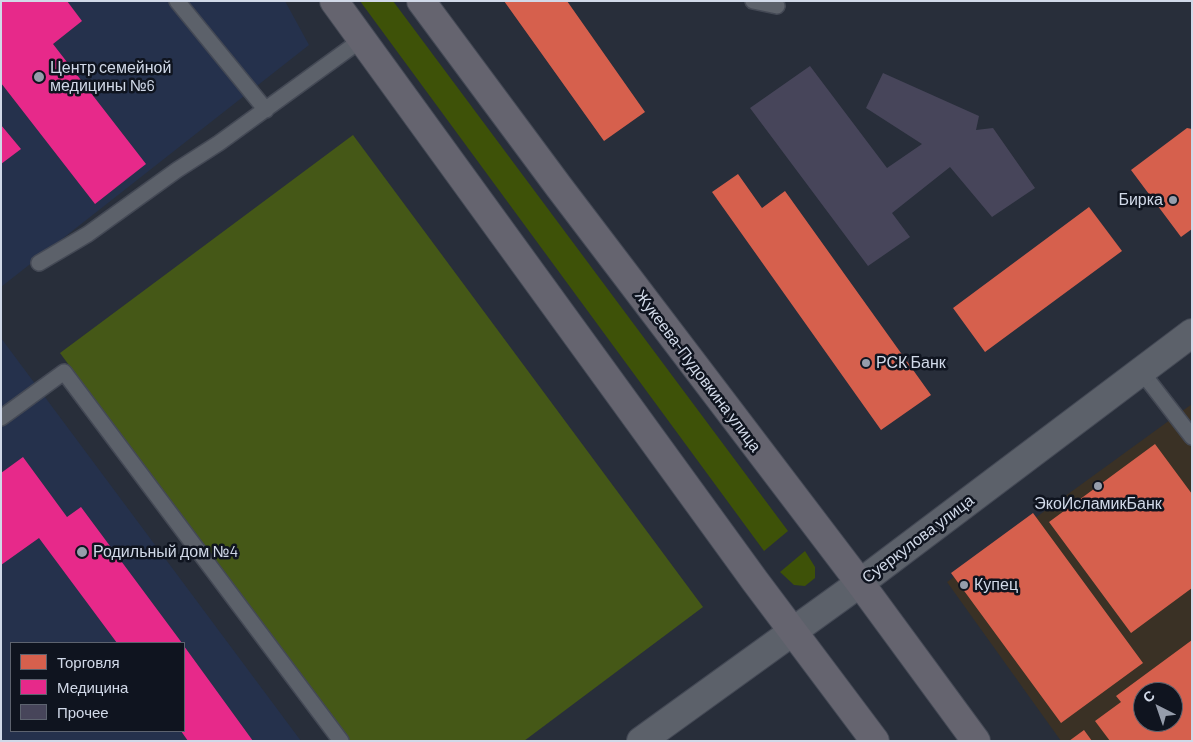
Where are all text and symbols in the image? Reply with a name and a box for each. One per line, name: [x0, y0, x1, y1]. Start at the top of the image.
place label: Центр семейной медицины №6: [50, 58, 171, 96]
marker: Центр семейной медицины №6: [32, 70, 46, 84]
place label: Бирка: [1118, 190, 1163, 210]
marker: Бирка: [1167, 194, 1179, 206]
street label: Жукеева-Пудовкина улица: [631, 286, 765, 456]
place label: РСК Банк: [876, 353, 946, 373]
marker: РСК Банк: [860, 357, 872, 369]
marker: ЭкоИсламикБанк: [1092, 480, 1104, 492]
street label: Суеркулова улица: [858, 491, 978, 587]
place label: ЭкоИсламикБанк: [1034, 494, 1162, 514]
place label: Родильный дом №4: [93, 542, 238, 562]
marker: Родильный дом №4: [75, 545, 89, 559]
place label: Купец: [974, 575, 1018, 595]
marker: Купец: [958, 579, 970, 591]
legend: [10, 642, 185, 732]
text: Торговля: [57, 653, 120, 671]
text: Медицина: [57, 678, 128, 696]
north arrow: [1133, 682, 1183, 732]
text: С: [1139, 686, 1158, 706]
text: Прочее: [57, 703, 109, 721]

